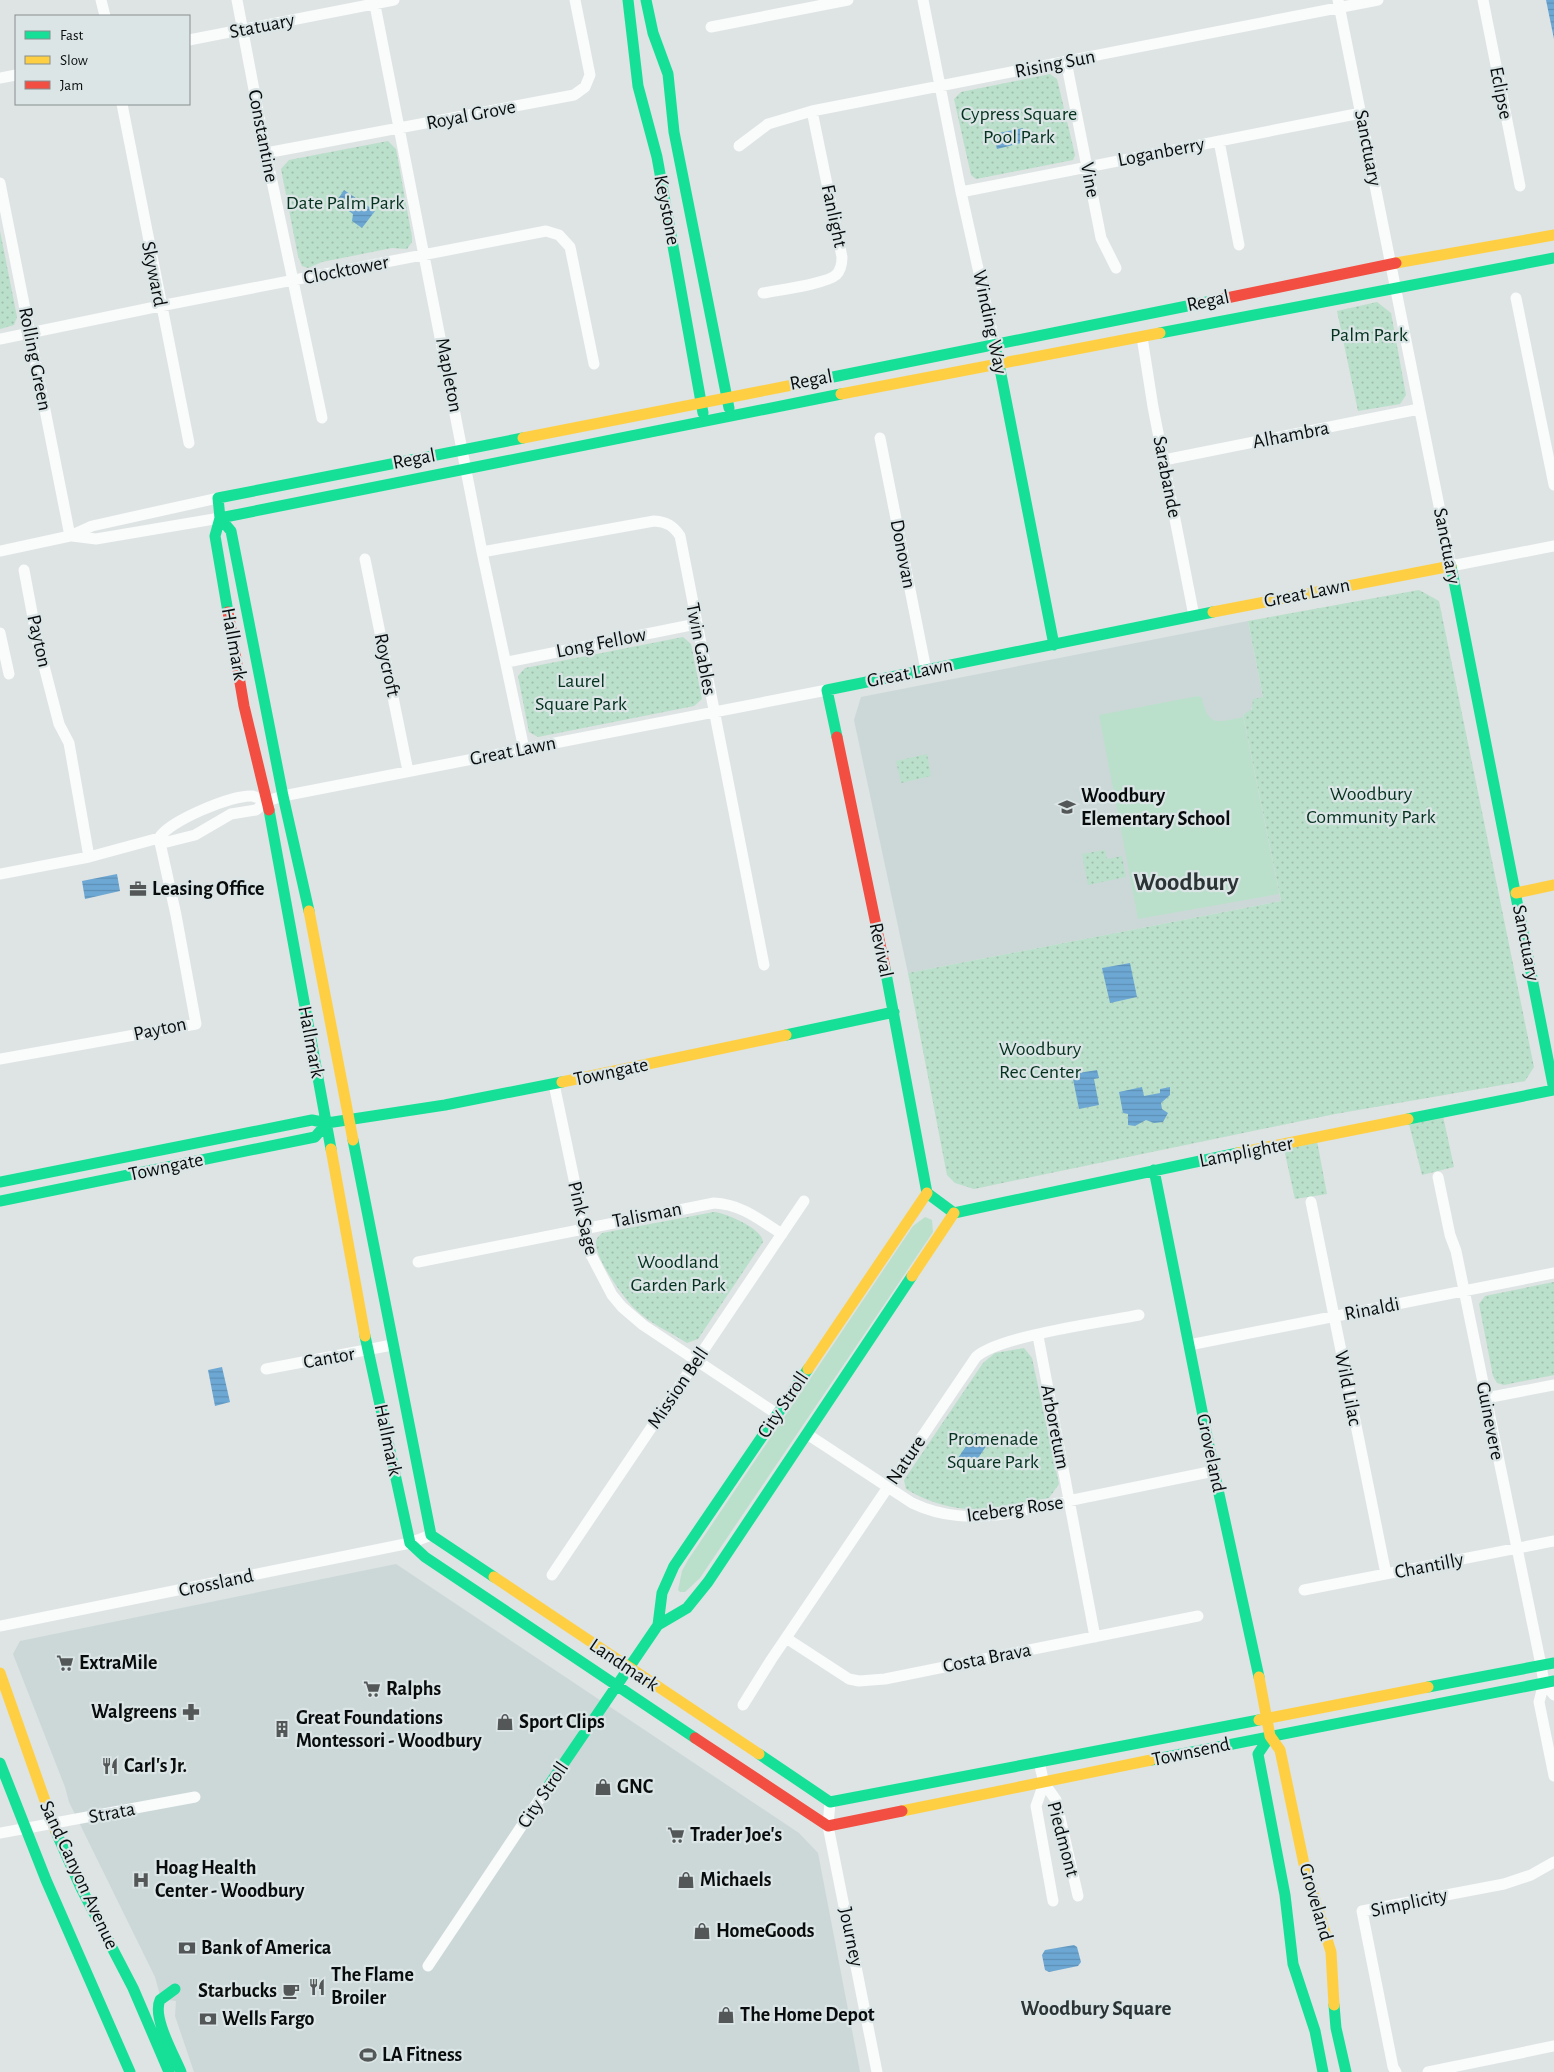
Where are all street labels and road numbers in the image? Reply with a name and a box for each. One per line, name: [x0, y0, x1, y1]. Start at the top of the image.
street label: Statuary: [228, 10, 297, 42]
street label: Rising Sun: [1013, 46, 1097, 82]
street label: Eclipse: [1486, 65, 1516, 121]
street label: Constantine: [244, 88, 282, 184]
street label: Royal Grove: [425, 97, 517, 133]
street label: Sanctuary: [1351, 108, 1385, 188]
street label: Loganberry: [1116, 134, 1206, 170]
street label: Vine: [1077, 161, 1103, 199]
street label: Keystone: [650, 173, 684, 247]
street label: Fanlight: [818, 183, 851, 250]
street label: Skyward: [138, 240, 170, 308]
street label: Clocktower: [302, 252, 391, 288]
street label: Winding Way: [969, 268, 1011, 376]
street label: Regal: [1185, 287, 1231, 315]
street label: Rolling Green: [15, 306, 55, 412]
street label: Mapleton: [432, 336, 466, 414]
street label: Regal: [788, 366, 834, 394]
street label: Alhambra: [1251, 418, 1331, 452]
street label: Sarabande: [1149, 434, 1185, 520]
street label: Regal: [391, 445, 437, 473]
street label: Sanctuary: [1430, 506, 1464, 586]
street label: Donovan: [887, 518, 919, 590]
street label: Great Lawn: [1262, 575, 1352, 611]
street label: Twin Gables: [682, 601, 720, 697]
street label: Hallmark: [218, 606, 250, 682]
street label: Payton: [23, 613, 55, 669]
street label: Long Fellow: [554, 624, 648, 662]
street label: Roycroft: [371, 632, 404, 699]
street label: Great Lawn: [865, 655, 955, 691]
street label: Great Lawn: [468, 733, 558, 769]
street label: Sanctuary: [1509, 903, 1543, 983]
street label: Revival: [865, 921, 897, 979]
street label: Hallmark: [294, 1004, 328, 1080]
street label: Payton: [132, 1014, 188, 1044]
street label: Towngate: [572, 1054, 650, 1090]
street label: Lamplighter: [1197, 1133, 1295, 1171]
street label: Towngate: [127, 1149, 205, 1185]
street label: Pink Sage: [564, 1179, 602, 1257]
street label: Talisman: [611, 1198, 683, 1232]
street label: Rinaldi: [1343, 1294, 1401, 1324]
street label: Cantor: [302, 1344, 357, 1372]
street label: Mission Bell: [644, 1344, 712, 1432]
street label: Wild Lilac: [1331, 1349, 1365, 1428]
street label: City Stroll: [754, 1368, 812, 1442]
street label: Guinevere: [1473, 1380, 1507, 1462]
street label: Arboretum: [1037, 1383, 1073, 1471]
street label: Hallmark: [371, 1402, 405, 1478]
street label: Groveland: [1193, 1412, 1229, 1494]
street label: Nature: [882, 1432, 930, 1488]
street label: Iceberg Rose: [965, 1492, 1065, 1526]
street label: Chantilly: [1393, 1549, 1466, 1582]
street label: Crossland: [177, 1565, 255, 1601]
street label: Landmark: [586, 1635, 662, 1695]
street label: Costa Brava: [941, 1640, 1033, 1676]
street label: Townsend: [1150, 1734, 1232, 1770]
street label: City Stroll: [514, 1758, 572, 1832]
street label: Sand Canyon Avenue: [36, 1798, 122, 1952]
street label: Strata: [87, 1799, 137, 1827]
street label: Piedmont: [1043, 1799, 1083, 1879]
street label: Groveland: [1295, 1861, 1337, 1943]
street label: Simplicity: [1369, 1885, 1450, 1921]
street label: Journey: [835, 1905, 867, 1969]

